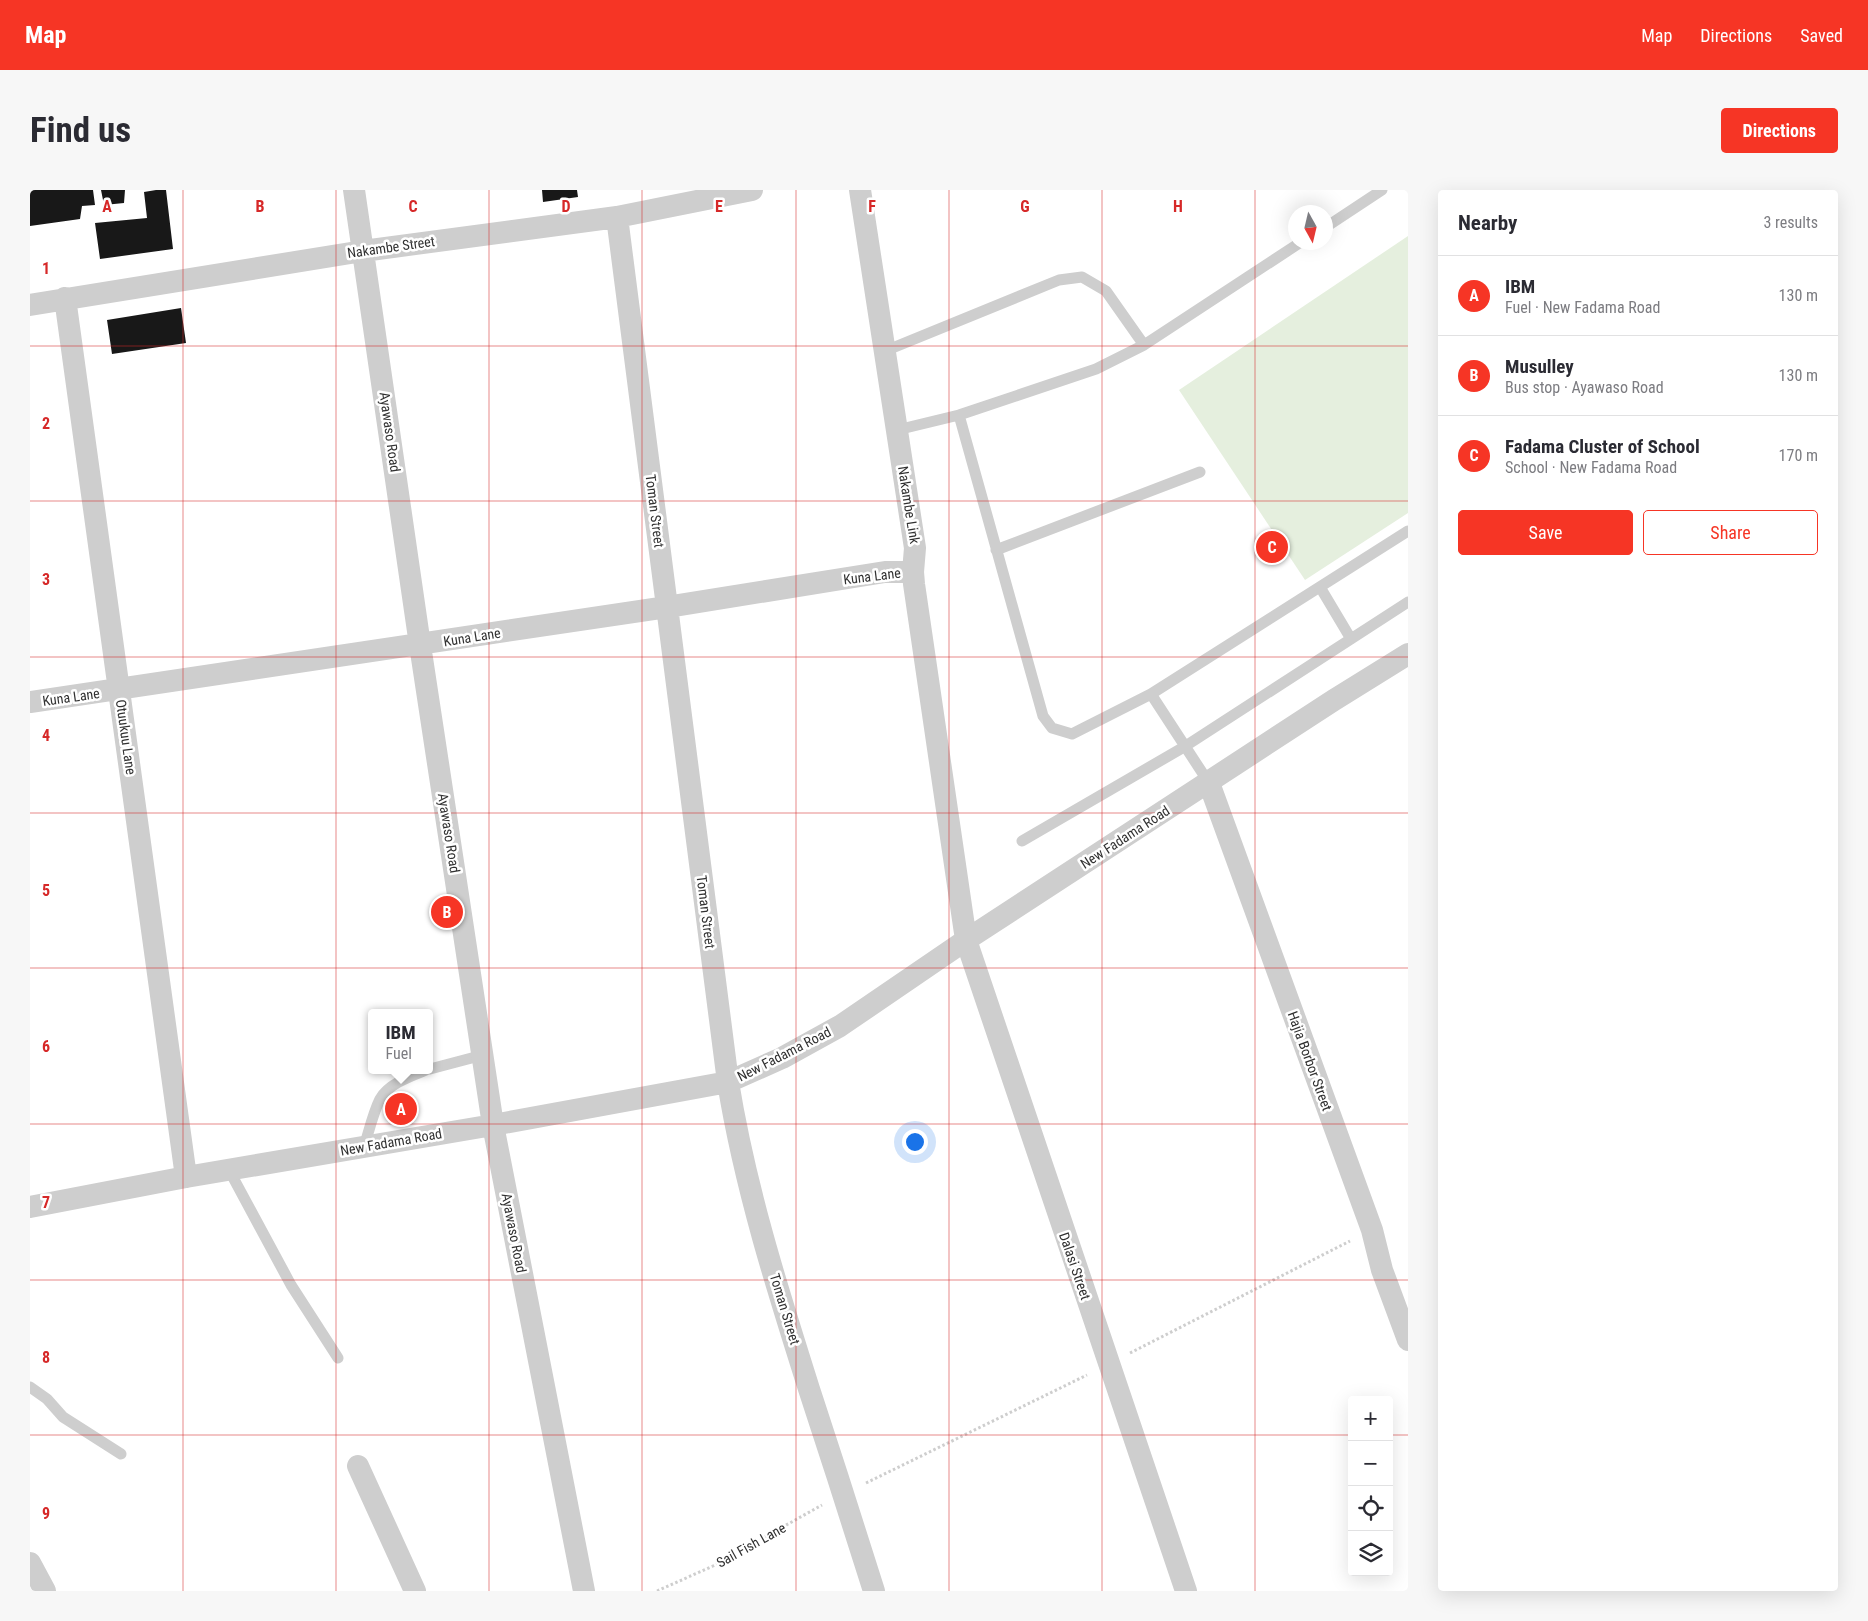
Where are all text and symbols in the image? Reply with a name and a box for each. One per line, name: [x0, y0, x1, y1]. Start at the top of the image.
text: Map: [25, 21, 66, 49]
text: Map: [1641, 25, 1672, 46]
text: Directions: [1700, 25, 1772, 46]
text: Saved: [1800, 25, 1843, 46]
button: Directions: [1721, 108, 1838, 153]
text: Find us: [30, 110, 131, 151]
text: A: [102, 197, 112, 216]
text: B: [256, 197, 265, 216]
text: C: [408, 197, 418, 216]
text: D: [561, 197, 571, 216]
text: E: [715, 197, 723, 216]
text: F: [868, 197, 876, 216]
text: G: [1020, 197, 1030, 216]
text: H: [1173, 197, 1183, 216]
north arrow: [1288, 205, 1333, 250]
text: Nearby: [1458, 211, 1517, 235]
text: 3 results: [1763, 213, 1818, 232]
street label: Nakambe Street: [346, 233, 436, 261]
text: 1: [42, 259, 50, 278]
text: IBM: [1505, 275, 1535, 298]
text: A: [1469, 286, 1479, 305]
text: 130 m: [1779, 286, 1818, 305]
text: Fuel · New Fadama Road: [1505, 298, 1660, 317]
text: Musulley: [1505, 355, 1574, 378]
text: B: [1470, 366, 1478, 385]
text: 130 m: [1779, 366, 1818, 385]
text: Bus stop · Ayawaso Road: [1505, 378, 1664, 397]
street label: Ayawaso Road: [376, 391, 404, 473]
text: 2: [42, 414, 50, 433]
text: Fadama Cluster of School: [1505, 435, 1700, 458]
text: C: [1469, 446, 1479, 465]
text: 170 m: [1779, 446, 1818, 465]
text: School · New Fadama Road: [1505, 458, 1677, 477]
street label: Nakambe Link: [895, 465, 923, 546]
street label: Toman Street: [643, 473, 667, 549]
button: Save: [1458, 510, 1633, 555]
button: Share: [1643, 510, 1818, 555]
pin: C: [1256, 528, 1288, 566]
street label: Kuna Lane: [842, 564, 902, 587]
text: 3: [42, 570, 50, 589]
street label: Kuna Lane: [442, 625, 502, 649]
street label: Kuna Lane: [41, 685, 101, 709]
street label: Otuukuu Lane: [113, 698, 139, 776]
text: 4: [42, 726, 50, 745]
street label: Ayawaso Road: [435, 792, 463, 874]
street label: New Fadama Road: [1077, 802, 1173, 872]
street label: Toman Street: [694, 874, 718, 950]
text: 5: [42, 881, 50, 900]
pin: B: [431, 893, 463, 931]
popup: [368, 1009, 433, 1074]
street label: Hajia Borbor Street: [1285, 1009, 1335, 1113]
text: IBM: [385, 1021, 416, 1044]
street label: New Fadama Road: [734, 1023, 834, 1085]
text: 6: [42, 1037, 50, 1056]
text: Fuel: [385, 1044, 412, 1063]
pin: A: [385, 1090, 417, 1128]
street label: New Fadama Road: [339, 1125, 443, 1159]
your location: [902, 1129, 928, 1155]
street label: Ayawaso Road: [498, 1192, 530, 1274]
text: 7: [42, 1193, 50, 1212]
street label: Dalasi Street: [1056, 1230, 1094, 1302]
street label: Toman Street: [767, 1271, 803, 1347]
text: 8: [42, 1348, 50, 1367]
map controls: [1348, 1396, 1393, 1576]
button: +: [1348, 1396, 1393, 1441]
button: −: [1348, 1441, 1393, 1486]
button: locate: [1348, 1486, 1393, 1531]
text: 9: [42, 1504, 50, 1523]
street label: Sail Fish Lane: [714, 1519, 789, 1571]
button: layers: [1348, 1531, 1393, 1576]

